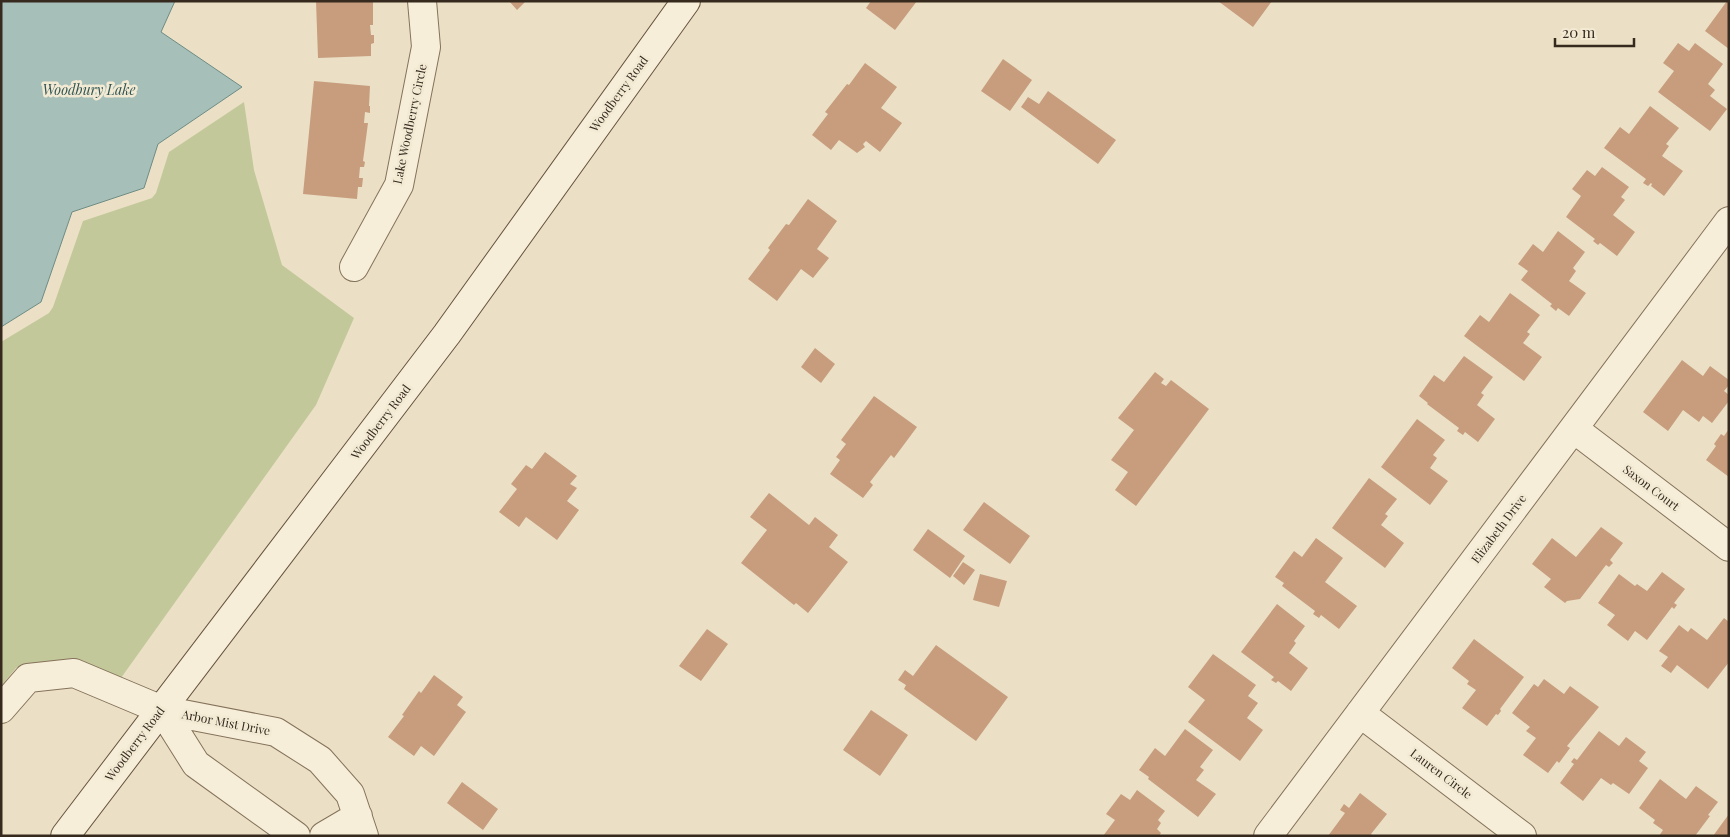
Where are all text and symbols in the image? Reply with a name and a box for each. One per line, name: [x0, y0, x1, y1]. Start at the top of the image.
scale bar: [1555, 15, 1634, 47]
text: 20 m: [1562, 22, 1596, 42]
street label: Woodberry Road: [585, 52, 651, 135]
street label: Lake Woodberry Circle: [388, 62, 430, 185]
water label: Woodbury Lake: [42, 80, 136, 99]
street label: Woodberry Road: [346, 381, 414, 463]
street label: Saxon Court: [1620, 461, 1684, 514]
street label: Elizabeth Drive: [1467, 491, 1529, 566]
street label: Woodberry Road: [100, 703, 168, 785]
street label: Arbor Mist Drive: [180, 705, 272, 738]
street label: Lauren Circle: [1407, 745, 1476, 802]

